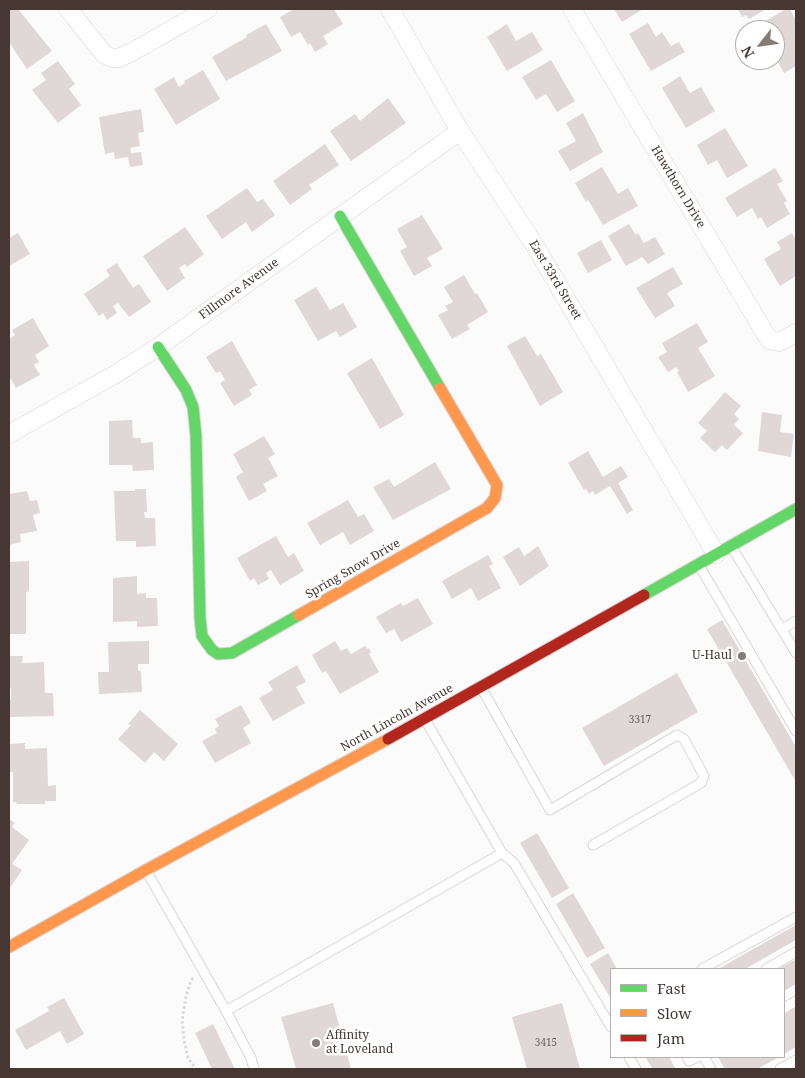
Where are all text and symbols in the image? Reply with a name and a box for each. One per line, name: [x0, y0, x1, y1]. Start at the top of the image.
north arrow: [735, 20, 785, 70]
text: N: [736, 43, 758, 62]
street label: Hawthorn Drive: [648, 143, 708, 231]
street label: East 33rd Street: [526, 238, 584, 322]
street label: Fillmore Avenue: [196, 255, 282, 323]
street label: Spring Snow Drive: [303, 536, 403, 602]
place label: U-Haul: [692, 649, 732, 663]
marker: U-Haul: [736, 650, 748, 662]
street label: North Lincoln Avenue: [338, 681, 456, 755]
house number: 3317: [629, 714, 651, 726]
legend: [610, 968, 785, 1058]
text: Fast: [657, 978, 686, 998]
text: Slow: [657, 1003, 691, 1023]
text: Jam: [657, 1028, 685, 1048]
place label: Affinity at Loveland: [326, 1029, 393, 1057]
marker: Affinity at Loveland: [310, 1037, 322, 1049]
house number: 3415: [535, 1037, 557, 1049]

